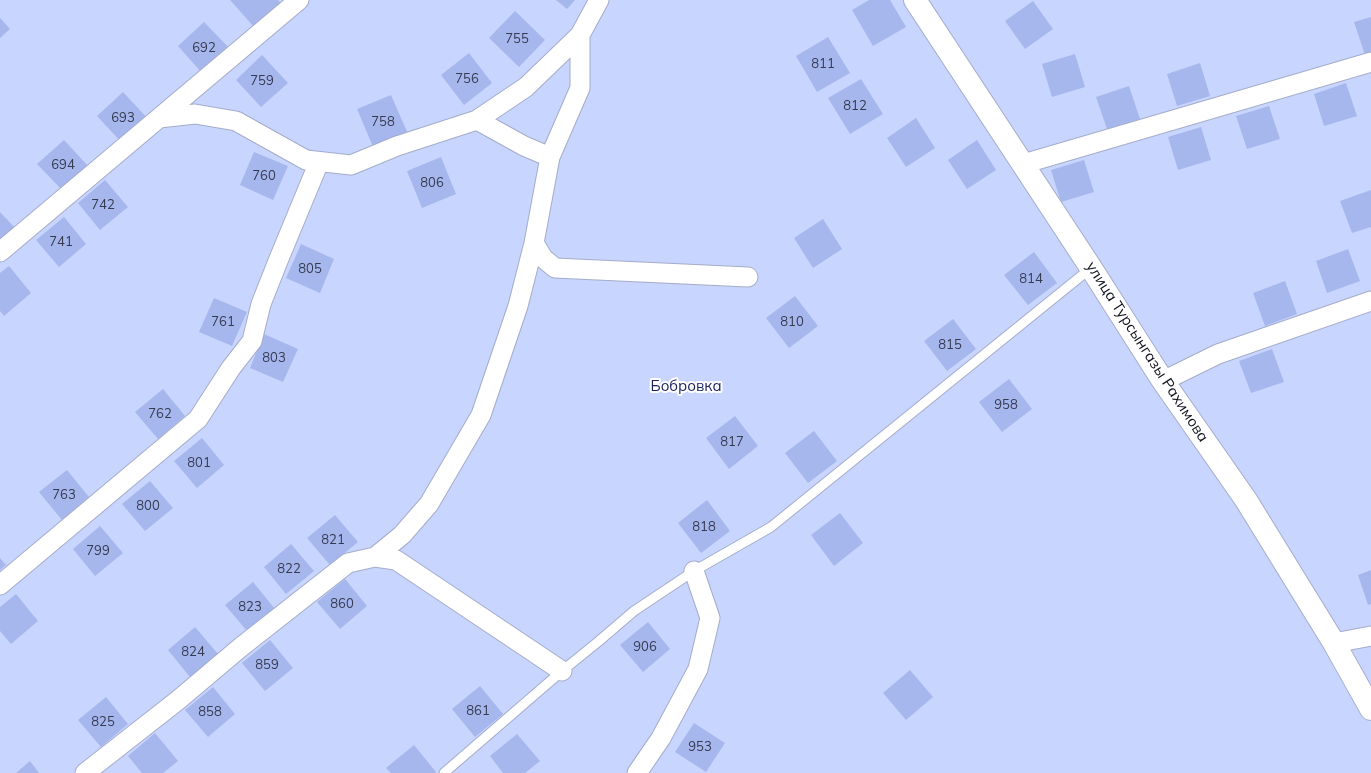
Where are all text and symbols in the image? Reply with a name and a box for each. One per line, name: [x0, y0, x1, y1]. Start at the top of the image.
house number: 755: [505, 31, 529, 47]
house number: 692: [192, 40, 216, 56]
house number: 811: [811, 56, 835, 72]
house number: 756: [455, 71, 479, 87]
house number: 759: [250, 73, 274, 89]
house number: 812: [843, 98, 867, 114]
house number: 693: [111, 110, 135, 126]
house number: 758: [371, 114, 395, 130]
house number: 694: [51, 157, 75, 173]
house number: 760: [252, 168, 276, 184]
house number: 806: [420, 175, 444, 191]
house number: 742: [91, 197, 115, 213]
house number: 741: [49, 234, 73, 250]
street label: улица Турсынгазы Рахимова: [1082, 259, 1212, 445]
house number: 805: [298, 261, 322, 277]
house number: 814: [1019, 271, 1043, 287]
house number: 761: [211, 314, 235, 330]
house number: 810: [780, 314, 804, 330]
house number: 815: [938, 337, 962, 353]
house number: 803: [262, 350, 286, 366]
park label: Бобровка: [650, 377, 722, 395]
house number: 958: [994, 397, 1018, 413]
house number: 762: [148, 406, 172, 422]
house number: 817: [720, 434, 744, 450]
house number: 801: [187, 455, 211, 471]
house number: 763: [52, 487, 76, 503]
house number: 800: [136, 498, 160, 514]
house number: 818: [692, 519, 716, 535]
house number: 821: [321, 532, 345, 548]
house number: 799: [86, 543, 110, 559]
house number: 822: [277, 561, 301, 577]
house number: 860: [330, 596, 354, 612]
house number: 823: [238, 599, 262, 615]
house number: 906: [633, 639, 657, 655]
house number: 824: [181, 644, 205, 660]
house number: 859: [255, 657, 279, 673]
house number: 861: [466, 703, 490, 719]
house number: 858: [198, 704, 222, 720]
house number: 825: [91, 714, 115, 730]
house number: 953: [688, 739, 712, 755]

